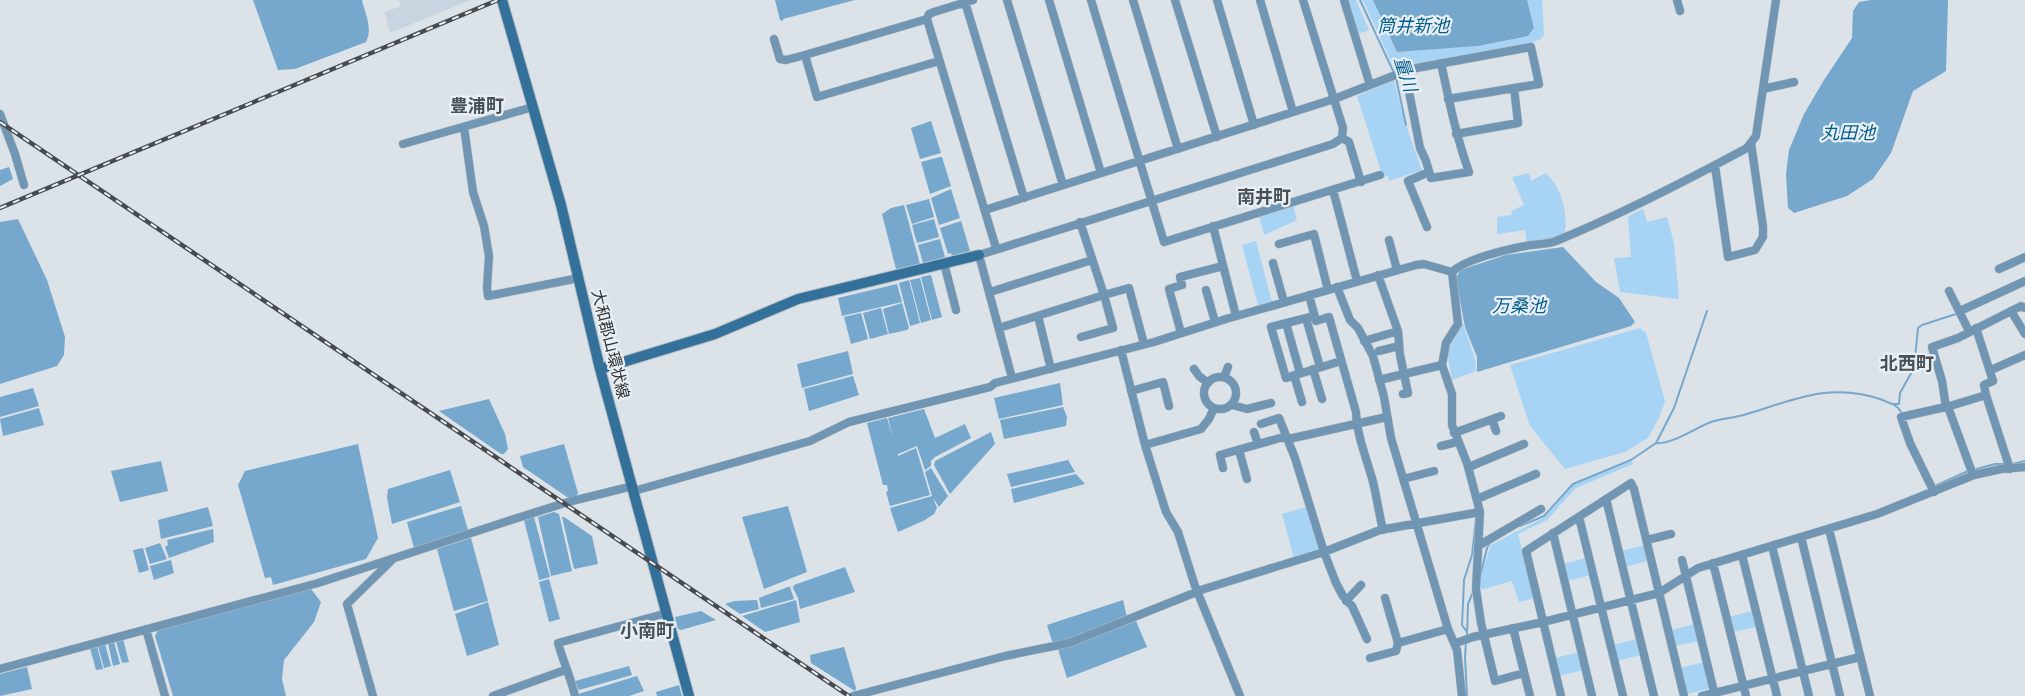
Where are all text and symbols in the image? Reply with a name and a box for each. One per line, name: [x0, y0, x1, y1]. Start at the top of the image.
water label: 筒井新池: [1377, 14, 1451, 37]
water label: 量川: [1390, 53, 1423, 97]
district label: 豊浦町: [450, 94, 504, 117]
water label: 丸田池: [1821, 121, 1877, 144]
district label: 南井町: [1237, 185, 1291, 208]
street label: 大和郡山環状線: [588, 287, 634, 401]
water label: 万桑池: [1492, 294, 1548, 317]
district label: 北西町: [1880, 352, 1934, 375]
district label: 小南町: [620, 619, 674, 642]

